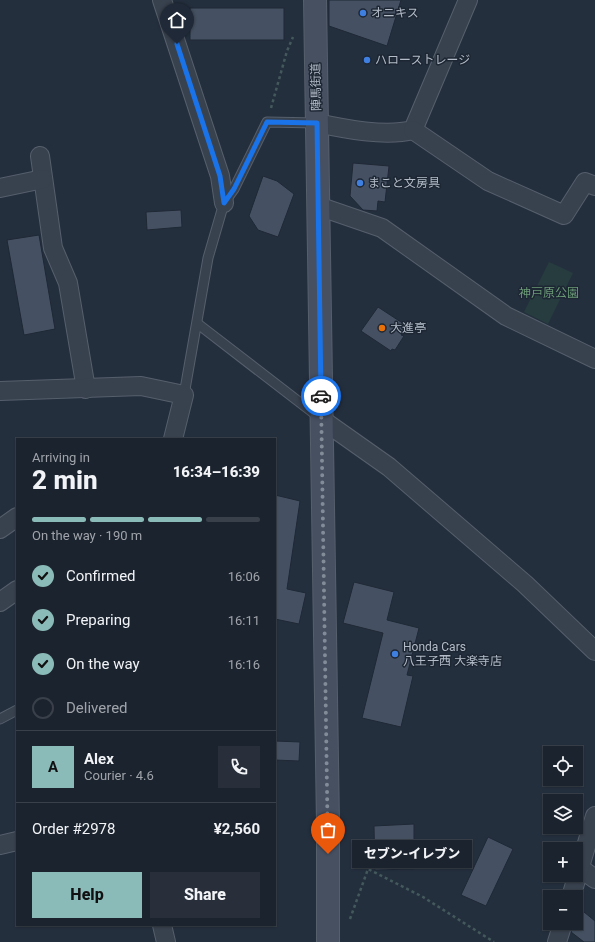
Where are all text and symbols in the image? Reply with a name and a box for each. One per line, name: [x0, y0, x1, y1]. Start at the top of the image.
pin: [160, 3, 194, 44]
place label: オニキス: [371, 6, 419, 20]
marker: オニキス: [358, 8, 368, 18]
icon: home: [166, 9, 188, 31]
place label: ハローストレージ: [375, 53, 470, 67]
marker: ハローストレージ: [362, 55, 372, 65]
street label: 陣馬街道: [309, 63, 323, 111]
place label: まこと文房具: [368, 176, 440, 190]
marker: まこと文房具: [355, 178, 365, 188]
park label: 神戸原公園: [519, 286, 579, 300]
place label: 大進亭: [390, 321, 426, 335]
marker: 大進亭: [377, 323, 387, 333]
courier: [301, 376, 341, 416]
icon: car: [310, 385, 332, 407]
text: Arriving in: [32, 450, 90, 465]
text: 16:34–16:39: [173, 463, 260, 481]
text: 2 min: [32, 465, 98, 495]
text: On the way · 190 m: [32, 528, 142, 543]
icon: check: [32, 565, 54, 587]
text: Confirmed: [66, 567, 136, 585]
text: 16:06: [228, 569, 260, 584]
icon: check: [32, 609, 54, 631]
text: Preparing: [66, 611, 130, 629]
text: 16:11: [228, 613, 260, 628]
place label: Honda Cars 八王子西 大楽寺店: [403, 640, 502, 668]
marker: Honda Cars 八王子西 大楽寺店: [390, 649, 400, 659]
icon: check: [32, 653, 54, 675]
text: On the way: [66, 655, 140, 673]
text: 16:16: [228, 657, 260, 672]
text: Delivered: [66, 699, 128, 717]
button: phone: [218, 746, 260, 788]
map controls: [543, 746, 583, 930]
button: locate: [543, 746, 583, 786]
text: Alex: [84, 750, 114, 768]
text: A: [48, 758, 58, 776]
text: Courier · 4.6: [84, 768, 154, 783]
button: layers: [543, 794, 583, 834]
pin: [311, 813, 345, 854]
icon: bag: [317, 819, 339, 841]
text: Order #2978: [32, 820, 115, 838]
text: ¥2,560: [214, 820, 260, 838]
callout: セブン-イレブン: [352, 840, 472, 868]
button: +: [543, 842, 583, 882]
text: セブン-イレブン: [364, 846, 460, 861]
button: Help: [32, 872, 142, 918]
button: Share: [150, 872, 260, 918]
button: −: [543, 890, 583, 930]

